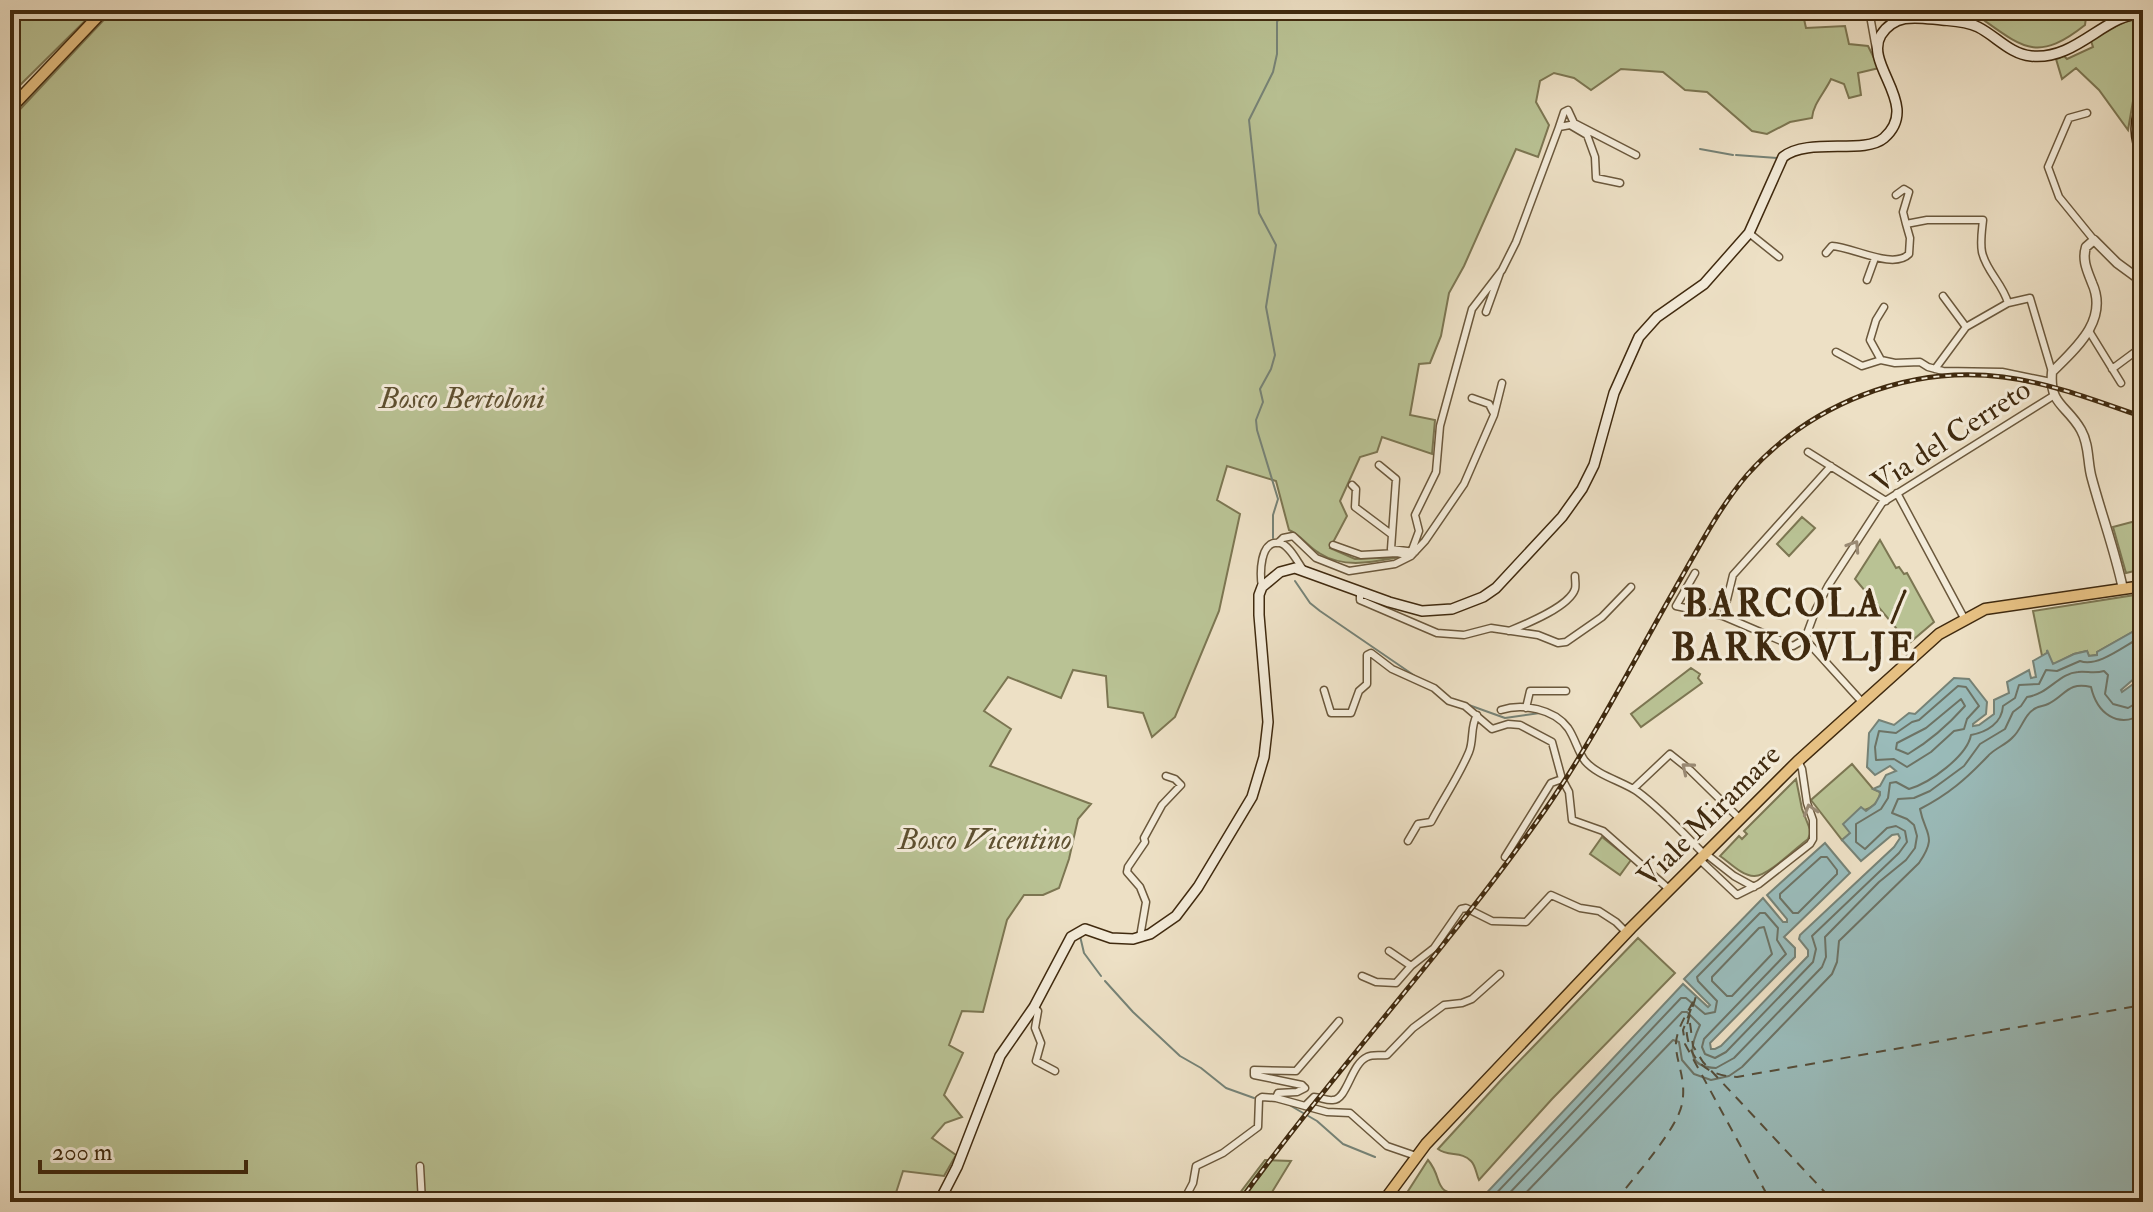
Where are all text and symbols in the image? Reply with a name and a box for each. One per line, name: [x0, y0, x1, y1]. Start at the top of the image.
street label: Via del Cerreto: [1864, 371, 2038, 501]
park label: Bosco Bertoloni: [377, 380, 545, 417]
one-way arrow: [1844, 540, 1859, 555]
district label: BARCOLA / BARKOVLJE: [1671, 580, 1917, 672]
street label: Viale Miramare: [1630, 737, 1788, 895]
one-way arrow: [1682, 763, 1697, 778]
one-way arrow: [1803, 804, 1819, 818]
park label: Bosco Vicentino: [896, 821, 1072, 858]
scale bar: [40, 1124, 246, 1174]
text: 200 m: [52, 1137, 113, 1168]

